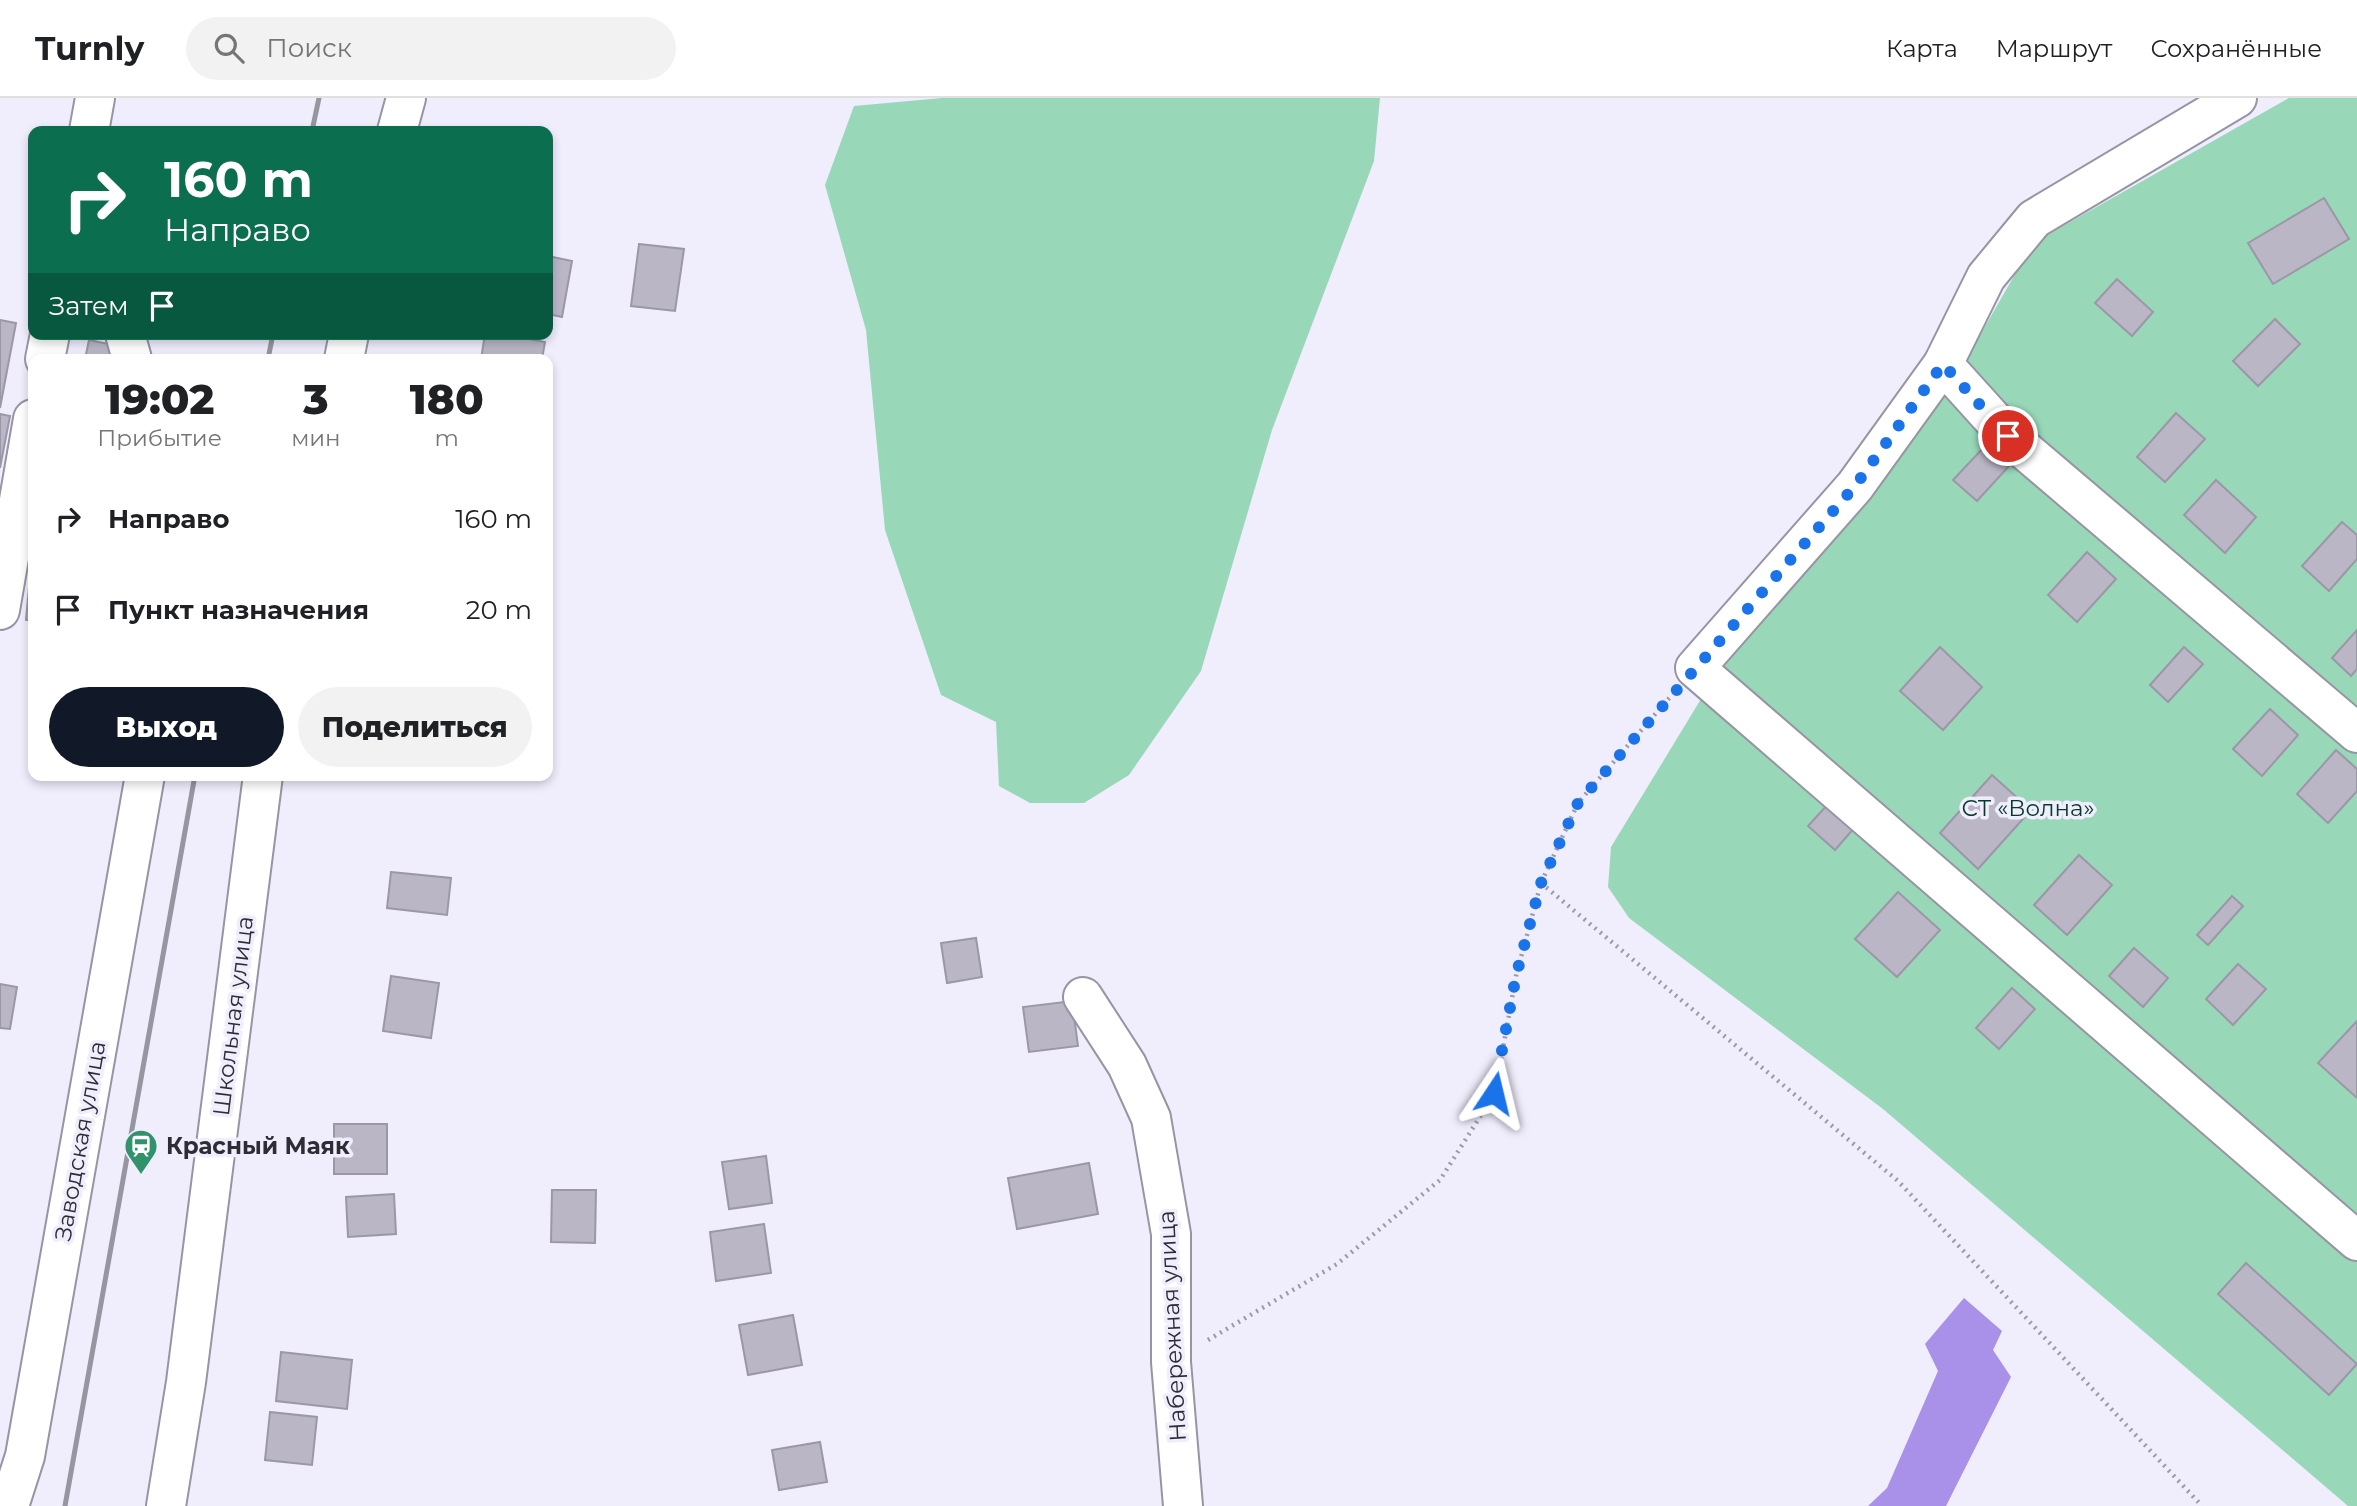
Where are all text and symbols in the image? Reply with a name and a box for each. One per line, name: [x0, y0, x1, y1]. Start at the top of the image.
search box: [186, 17, 676, 80]
text: Turnly: [35, 28, 144, 68]
icon: search: [210, 29, 248, 67]
text: Поиск: [266, 32, 352, 64]
text: Карта: [1886, 34, 1958, 63]
text: Маршрут: [1996, 34, 2112, 63]
text: Сохранённые: [2150, 34, 2322, 63]
text: 160 m: [164, 150, 313, 209]
icon: right: [49, 154, 140, 245]
text: Направо: [164, 210, 311, 249]
icon: arrive: [143, 287, 181, 325]
text: Затем: [49, 290, 129, 322]
text: 19:02: [105, 373, 214, 425]
text: 3: [303, 373, 329, 425]
text: 180: [410, 373, 484, 425]
pin: [1978, 406, 2038, 466]
icon: arrive: [1989, 417, 2027, 455]
text: Прибытие: [97, 424, 222, 452]
text: мин: [291, 424, 341, 452]
text: m: [435, 424, 459, 452]
icon: right: [49, 500, 87, 538]
text: Направо: [108, 503, 229, 535]
text: 160 m: [455, 503, 532, 535]
icon: arrive: [49, 591, 87, 629]
text: Пункт назначения: [108, 594, 369, 626]
text: 20 m: [466, 594, 532, 626]
button: Выход: [49, 687, 284, 767]
button: Поделиться: [298, 687, 532, 767]
park label: СТ «Волна»: [1962, 794, 2094, 822]
street label: Школьная улица: [207, 915, 259, 1117]
street label: Заводская улица: [49, 1039, 111, 1243]
position arrow: [1457, 1056, 1531, 1130]
station icon: Красный Маяк: [122, 1127, 160, 1176]
place label: Красный Маяк: [166, 1132, 350, 1160]
street label: Набережная улица: [1152, 1210, 1192, 1442]

